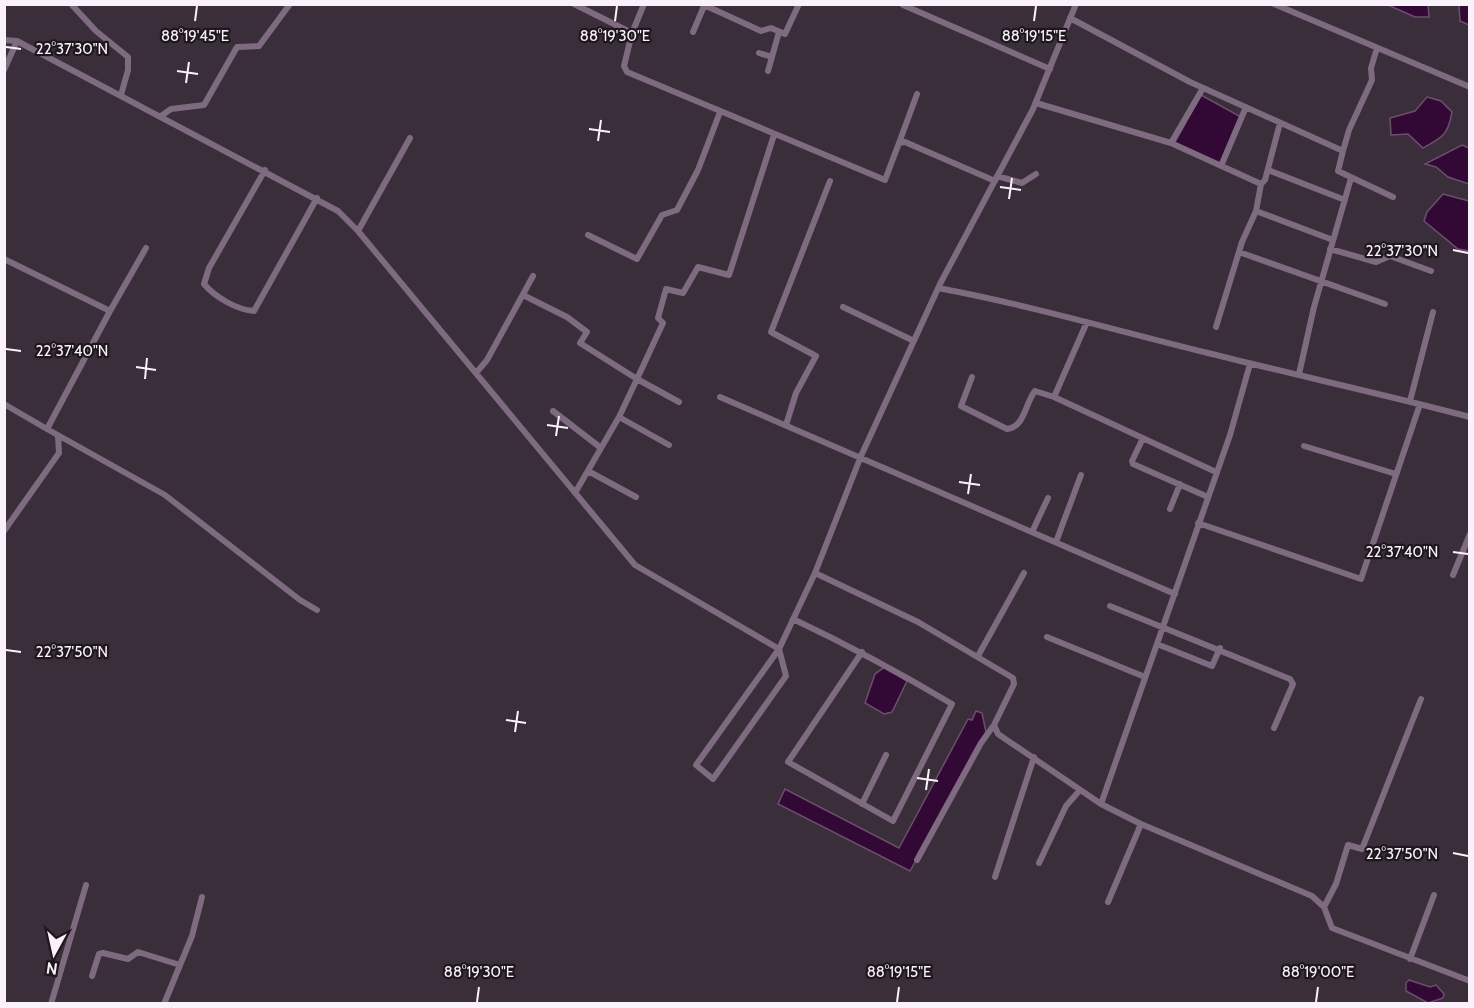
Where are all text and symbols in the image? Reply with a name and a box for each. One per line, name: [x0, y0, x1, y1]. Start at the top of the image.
text: 88°19'45"E: [161, 27, 229, 45]
text: 88°19'30"E: [580, 27, 650, 45]
text: 88°19'15"E: [1002, 27, 1066, 45]
text: 22°37'30"N: [36, 40, 108, 58]
text: 22°37'30"N: [1366, 242, 1438, 260]
text: 22°37'40"N: [36, 342, 108, 360]
text: 22°37'40"N: [1366, 543, 1438, 561]
text: 22°37'50"N: [36, 643, 108, 661]
text: 22°37'50"N: [1366, 845, 1438, 863]
north arrow: [24, 924, 84, 984]
text: N: [45, 958, 59, 979]
text: 88°19'30"E: [444, 963, 514, 981]
text: 88°19'15"E: [867, 963, 931, 981]
text: 88°19'00"E: [1282, 963, 1354, 981]

